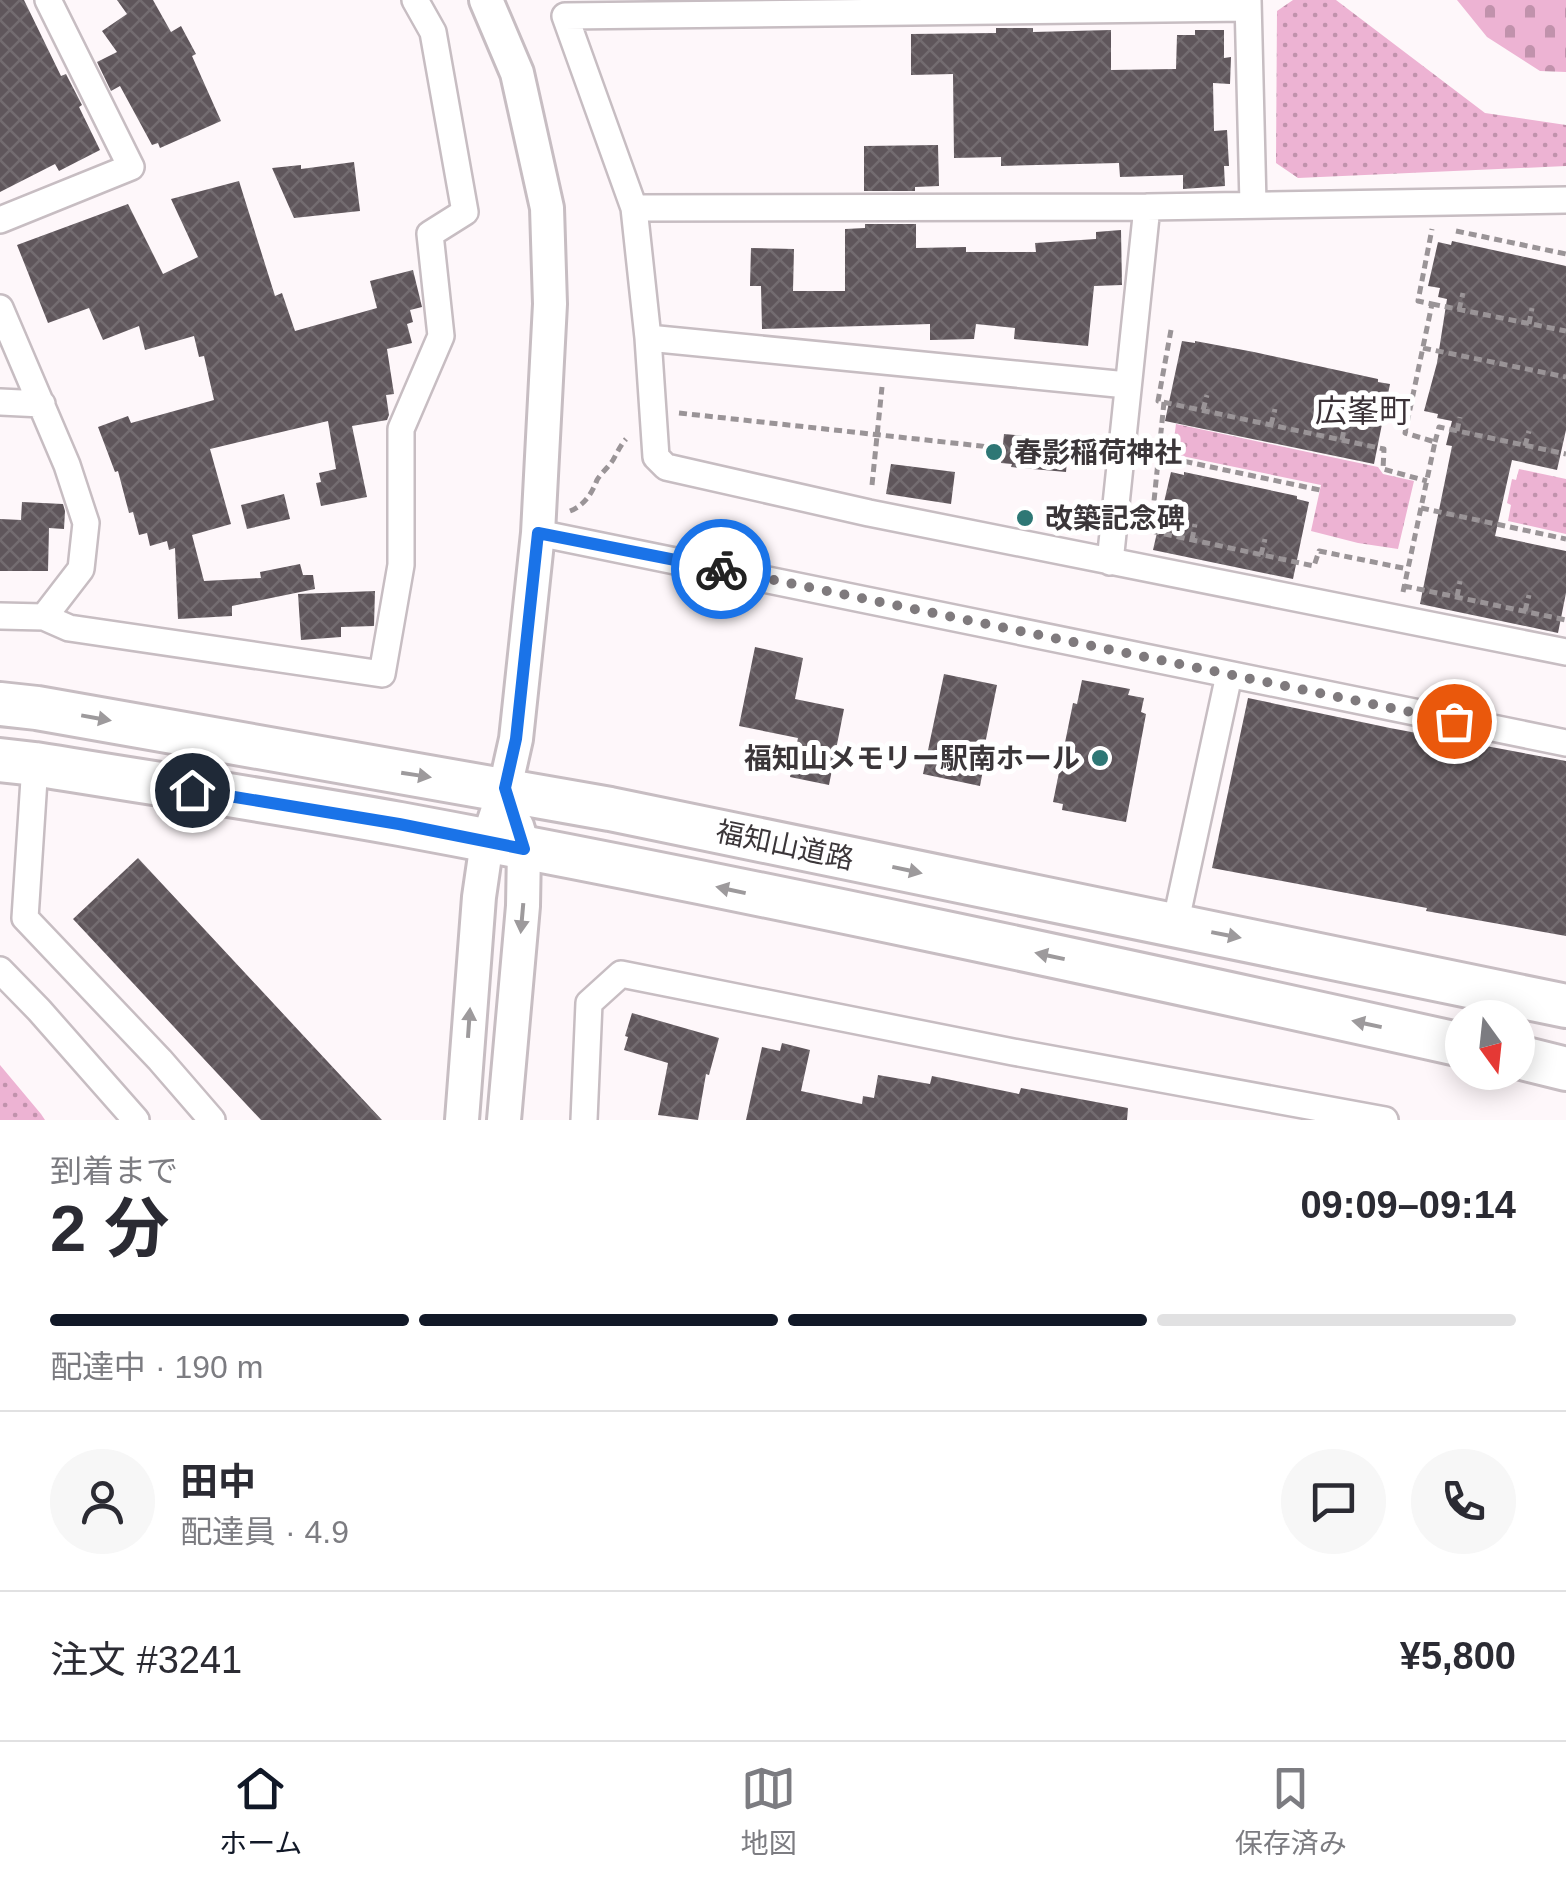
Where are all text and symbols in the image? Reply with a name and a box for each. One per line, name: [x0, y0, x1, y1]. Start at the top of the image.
district label: 広峯町: [1315, 393, 1411, 429]
place label: 春影稲荷神社: [1014, 437, 1182, 468]
marker: 春影稲荷神社: [983, 441, 1005, 463]
place label: 改築記念碑: [1045, 503, 1185, 534]
marker: 改築記念碑: [1014, 507, 1036, 529]
courier: [671, 519, 771, 619]
icon: bike: [694, 542, 749, 597]
pin: [1412, 679, 1497, 764]
icon: bag: [1427, 694, 1482, 749]
one-way arrow: [81, 711, 113, 726]
place label: 福知山メモリー駅南ホール: [744, 743, 1080, 774]
marker: 福知山メモリー駅南ホール: [1089, 747, 1111, 769]
pin: [150, 748, 235, 833]
icon: home: [165, 763, 220, 818]
one-way arrow: [401, 768, 433, 784]
street label: 福知山道路: [713, 816, 857, 875]
one-way arrow: [892, 862, 923, 878]
one-way arrow: [716, 881, 747, 897]
one-way arrow: [514, 903, 530, 935]
one-way arrow: [1210, 928, 1241, 944]
one-way arrow: [1034, 947, 1065, 963]
north arrow: [1445, 1000, 1535, 1090]
map controls: [1445, 1000, 1535, 1090]
one-way arrow: [462, 1006, 478, 1038]
one-way arrow: [1351, 1016, 1382, 1031]
text: 到着まで: [50, 1153, 178, 1189]
text: 09:09–09:14: [1300, 1184, 1516, 1226]
text: 2 分: [50, 1192, 169, 1265]
text: 配達中 · 190 m: [50, 1349, 263, 1385]
button: person: [50, 1449, 155, 1554]
button: chat: [1281, 1449, 1386, 1554]
button: phone: [1411, 1449, 1516, 1554]
text: 田中: [180, 1461, 256, 1503]
text: 配達員 · 4.9: [180, 1514, 349, 1550]
text: ¥5,800: [1400, 1635, 1516, 1677]
text: 注文 #3241: [50, 1639, 242, 1681]
tab: ホーム: [219, 1761, 302, 1861]
tab: 地図: [741, 1761, 797, 1861]
tab: 保存済み: [1235, 1761, 1347, 1861]

